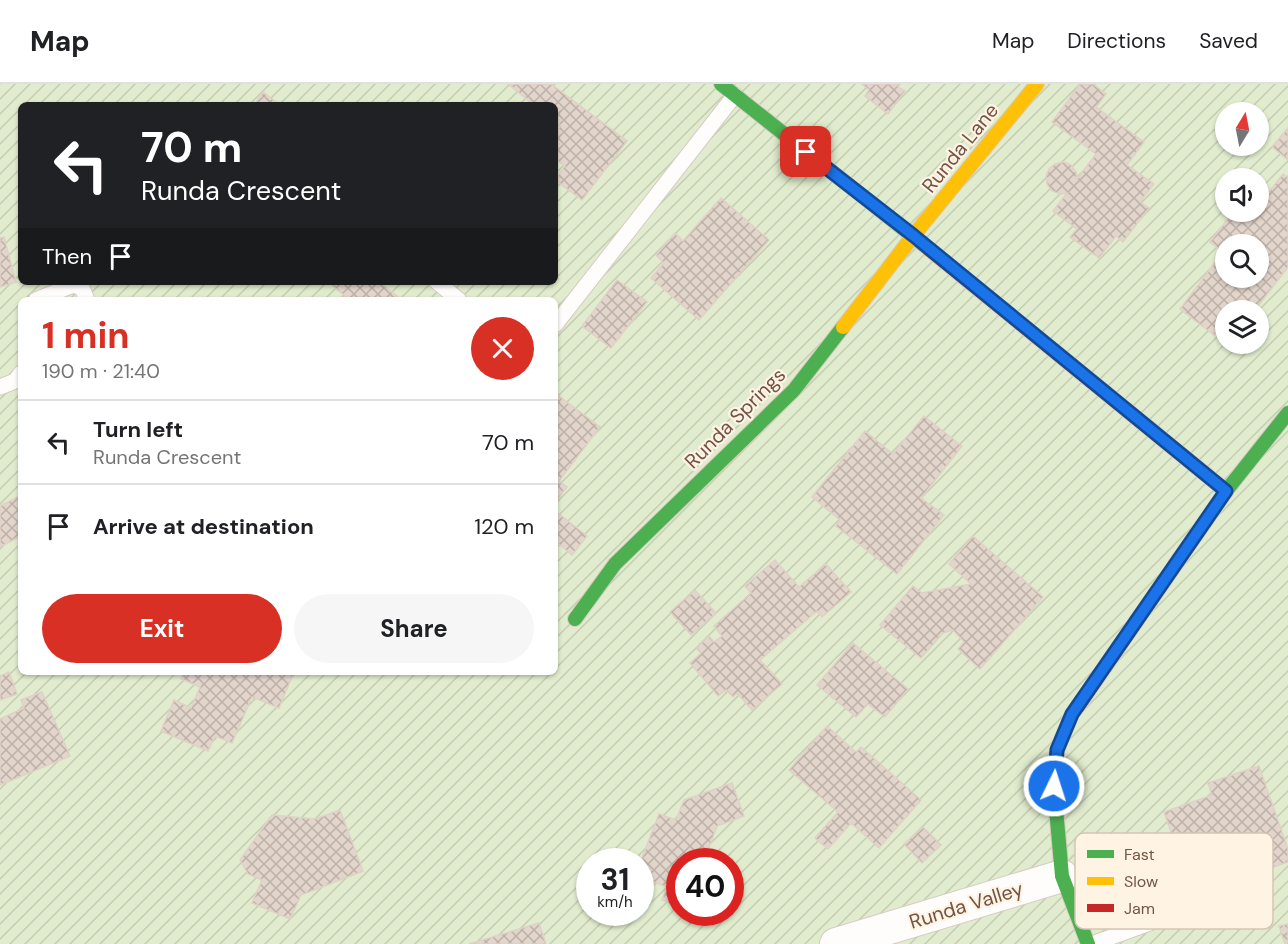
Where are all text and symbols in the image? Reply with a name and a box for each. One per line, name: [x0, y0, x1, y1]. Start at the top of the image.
text: Map: [30, 23, 90, 60]
text: Map: [992, 27, 1034, 55]
text: Directions: [1067, 27, 1166, 55]
text: Saved: [1199, 27, 1258, 55]
street label: Runda Lane: [916, 98, 1004, 198]
north arrow: [1215, 102, 1269, 156]
map controls: [1215, 102, 1269, 354]
text: 70 m: [141, 120, 242, 175]
icon: left: [42, 126, 120, 204]
pin: [780, 126, 831, 177]
icon: arrive: [789, 135, 822, 168]
button: sound: [1215, 168, 1269, 222]
text: Runda Crescent: [141, 173, 341, 208]
button: search: [1215, 234, 1269, 288]
icon: arrive: [104, 240, 137, 273]
text: Then: [42, 242, 92, 271]
button: layers: [1215, 300, 1269, 354]
text: 1 min: [42, 312, 130, 359]
button: close: [471, 317, 534, 380]
text: 190 m · 21:40: [42, 358, 160, 384]
street label: Runda Springs: [679, 362, 791, 474]
text: Turn left: [93, 415, 183, 444]
icon: left: [42, 426, 75, 459]
text: 70 m: [482, 428, 534, 457]
text: Runda Crescent: [93, 444, 241, 470]
icon: arrive: [42, 510, 75, 543]
text: Arrive at destination: [93, 512, 314, 541]
text: 120 m: [474, 512, 534, 541]
button: Exit: [42, 594, 282, 663]
button: Share: [294, 594, 534, 663]
position arrow: [1022, 754, 1086, 818]
legend: [1075, 833, 1273, 929]
text: Fast: [1124, 844, 1155, 865]
speed limit sign: 40: [666, 848, 744, 926]
text: 31: [601, 860, 629, 899]
text: Slow: [1124, 871, 1158, 892]
street label: Runda Valley: [906, 875, 1026, 935]
text: km/h: [597, 892, 633, 912]
text: Jam: [1124, 898, 1155, 919]

